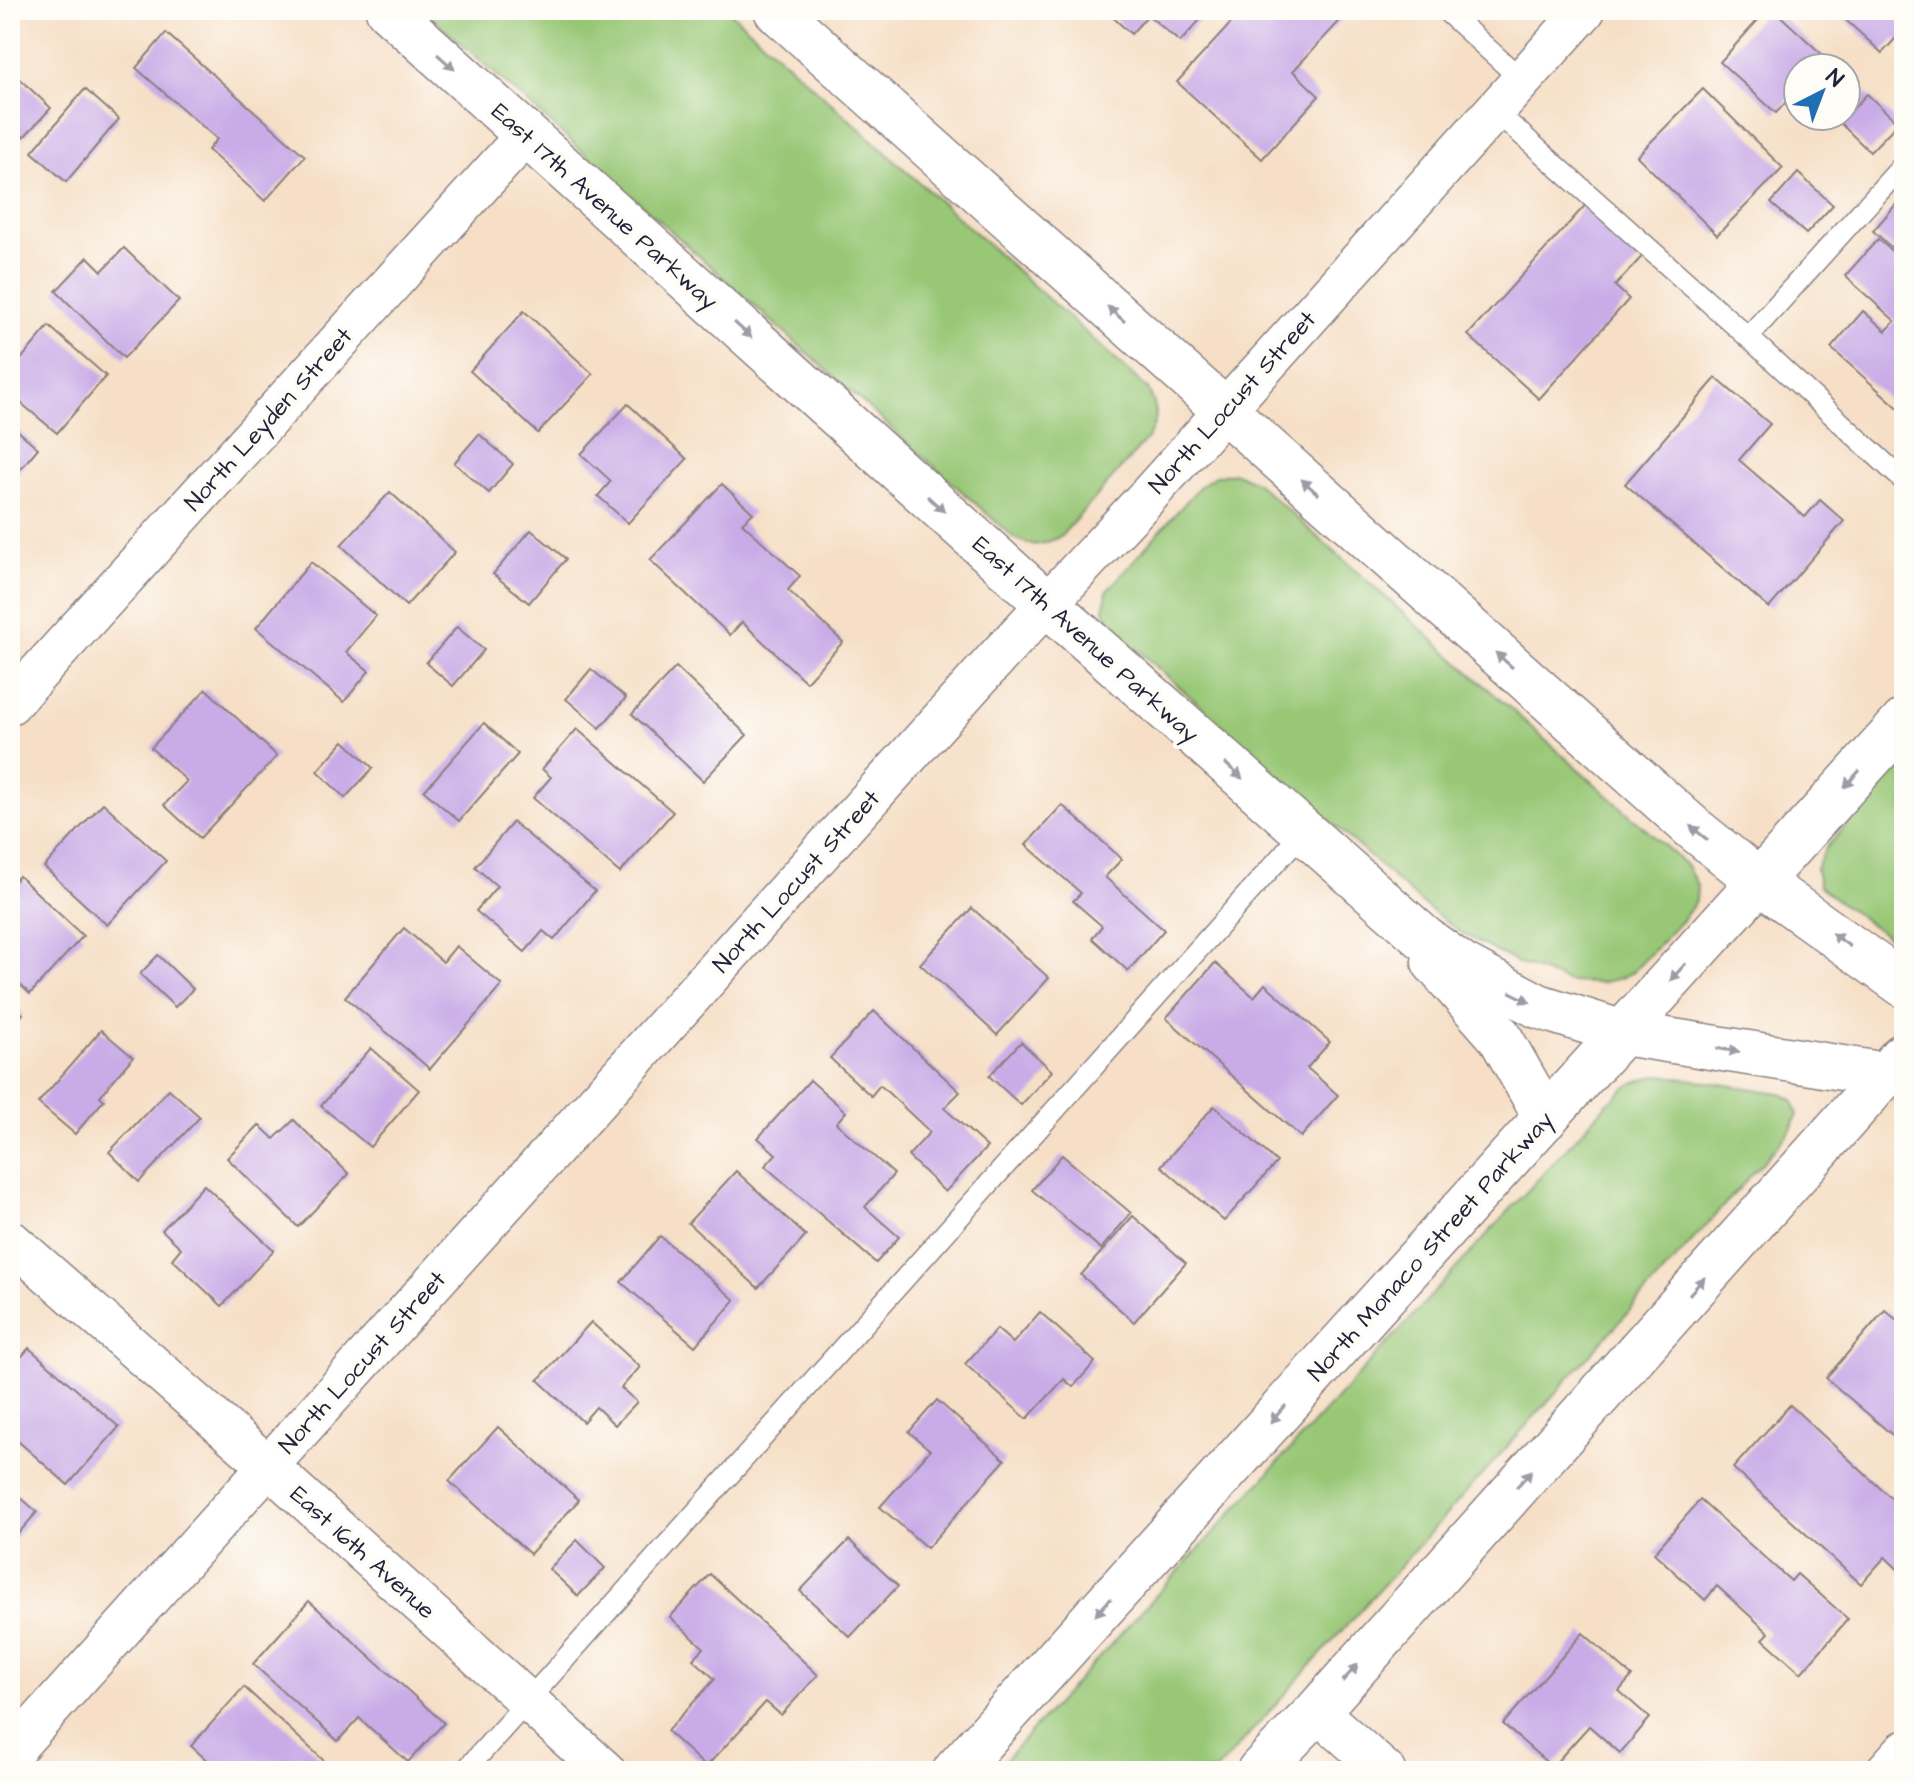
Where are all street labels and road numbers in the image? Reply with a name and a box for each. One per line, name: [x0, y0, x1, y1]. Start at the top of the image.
street label: East 17th Avenue Parkway: [483, 96, 725, 319]
street label: North Locust Street: [1141, 303, 1324, 502]
street label: North Leyden Street: [177, 320, 362, 520]
street label: East 17th Avenue Parkway: [964, 529, 1206, 752]
street label: North Locust Street: [705, 782, 888, 981]
street label: North Monaco Street Parkway: [1300, 1104, 1562, 1390]
street label: North Locust Street: [271, 1263, 454, 1462]
street label: East 16th Avenue: [282, 1478, 442, 1627]

